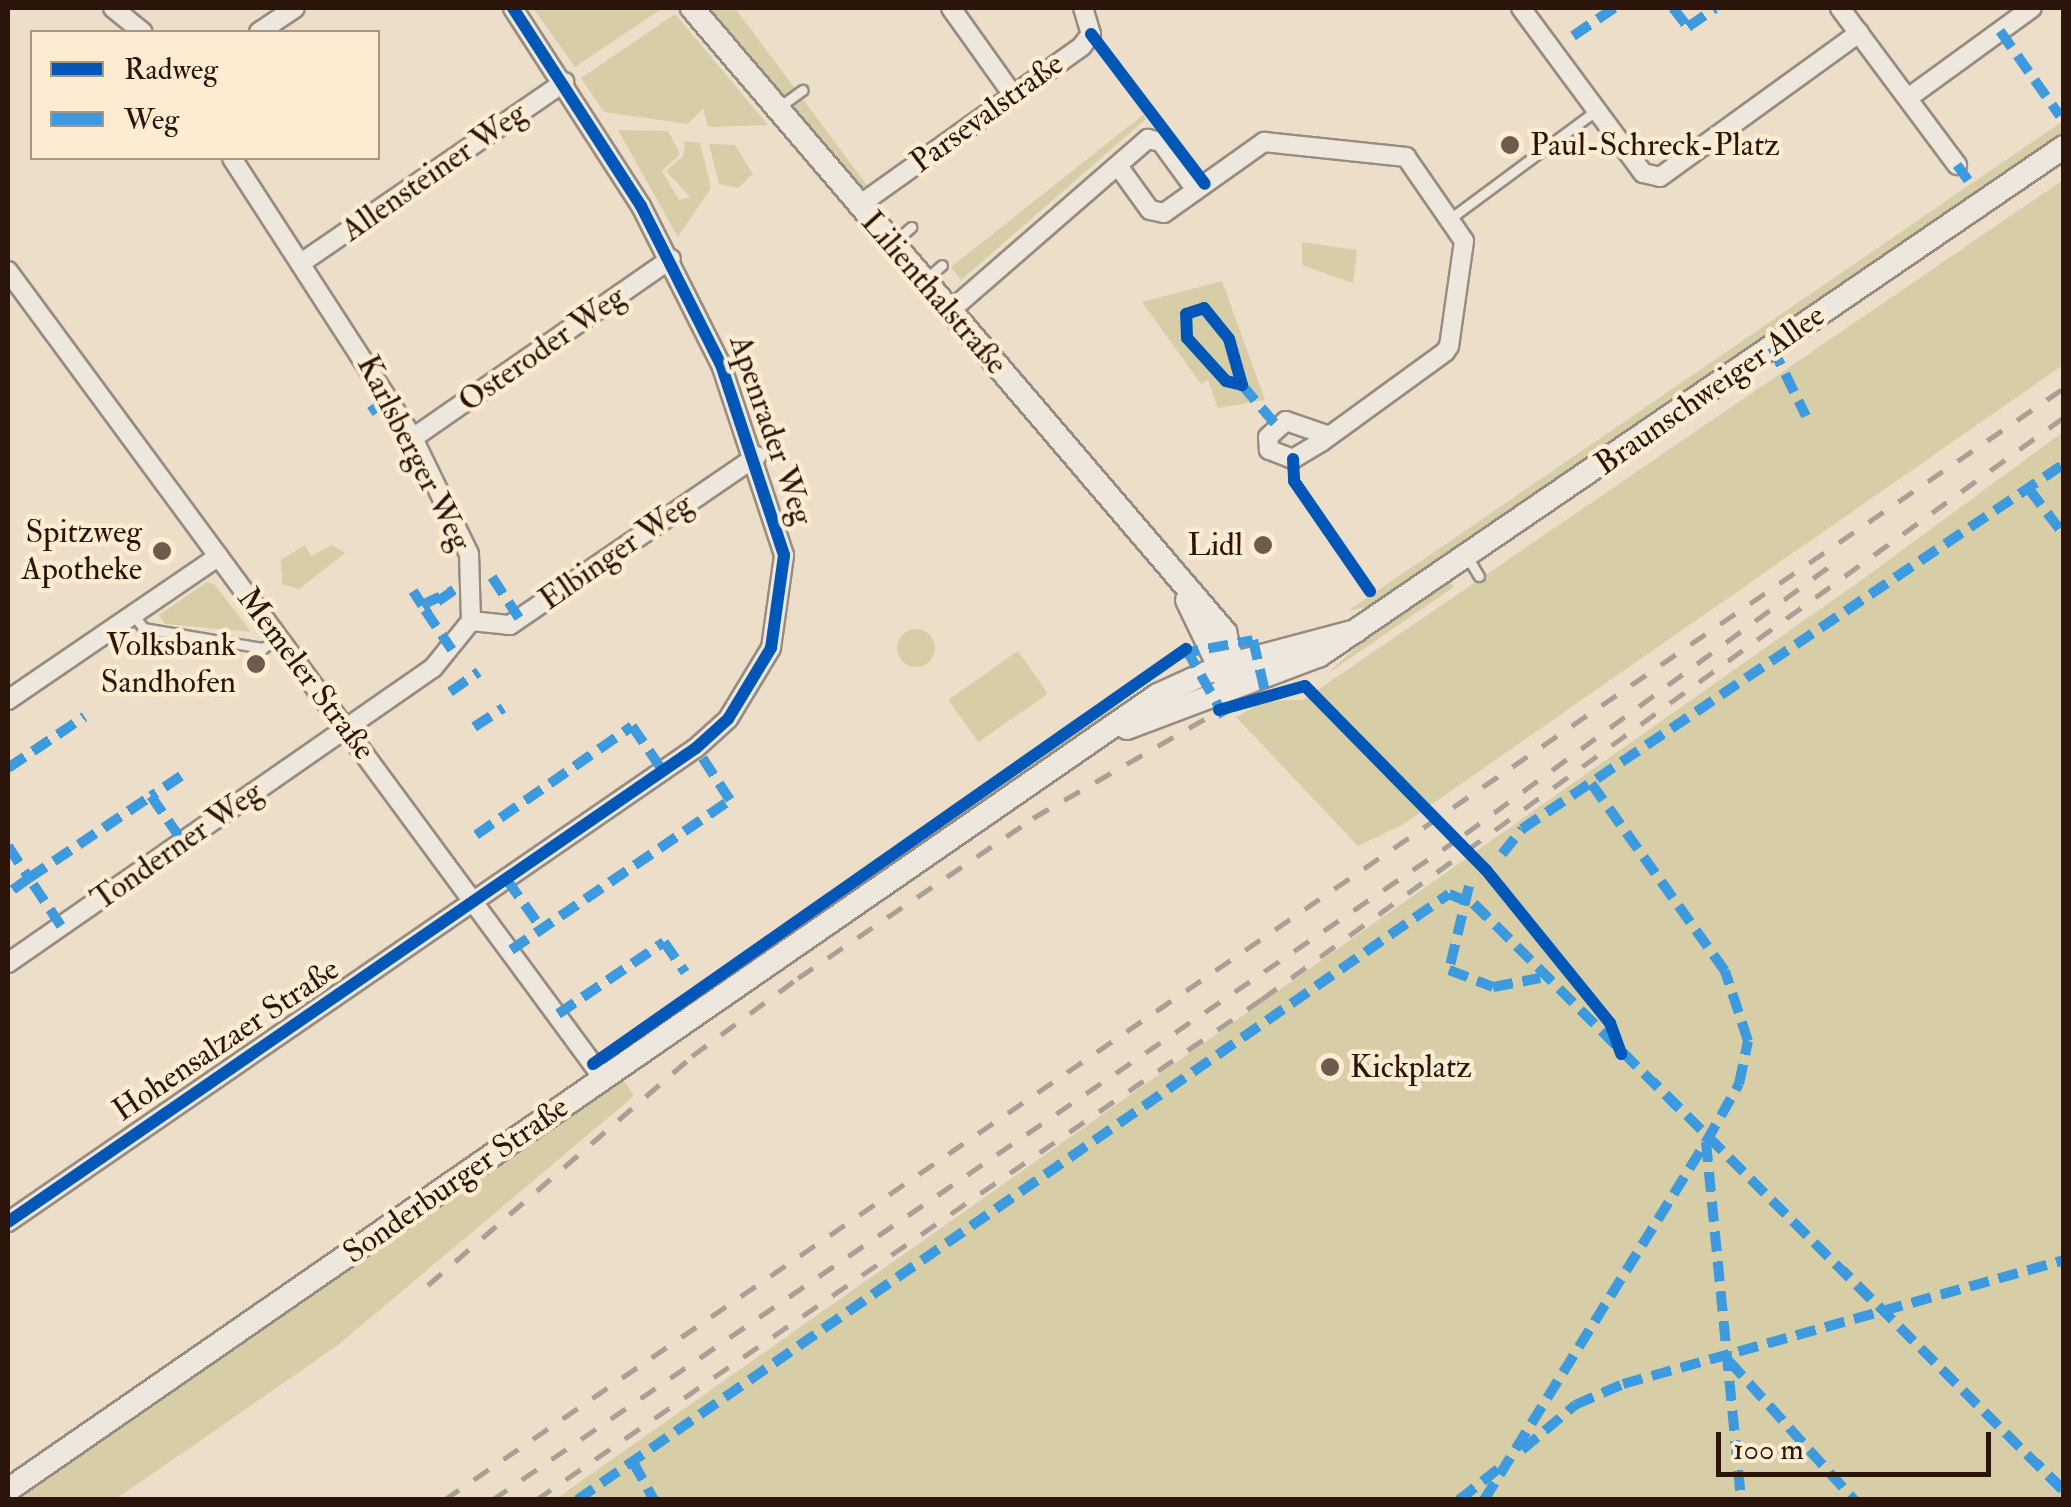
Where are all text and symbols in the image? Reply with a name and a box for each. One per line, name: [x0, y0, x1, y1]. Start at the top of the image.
legend: [30, 30, 380, 160]
street label: Parsevalstraße: [903, 45, 1071, 181]
text: Radweg: [124, 51, 218, 88]
street label: Allensteiner Weg: [334, 94, 534, 250]
text: Weg: [124, 101, 179, 138]
place label: Paul-Schreck-Platz: [1530, 126, 1780, 164]
marker: Paul-Schreck-Platz: [1499, 134, 1521, 156]
street label: Lilienthalstraße: [853, 204, 1015, 382]
street label: Osteroder Weg: [451, 277, 633, 421]
street label: Braunschweiger Allee: [1588, 296, 1832, 484]
street label: Apenrader Weg: [721, 330, 821, 530]
street label: Karlsberger Weg: [348, 349, 480, 557]
street label: Elbinger Weg: [532, 485, 700, 619]
place label: Spitzweg Apotheke: [21, 514, 142, 589]
place label: Lidl: [1188, 526, 1243, 564]
marker: Lidl: [1252, 534, 1274, 556]
marker: Spitzweg Apotheke: [151, 540, 173, 562]
street label: Memeler Straße: [229, 580, 383, 768]
place label: Volksbank Sandhofen: [101, 627, 236, 702]
marker: Volksbank Sandhofen: [245, 653, 267, 675]
street label: Tonderner Weg: [84, 773, 270, 919]
street label: Hohensalzaer Straße: [106, 950, 346, 1130]
place label: Kickplatz: [1350, 1048, 1472, 1086]
marker: Kickplatz: [1319, 1056, 1341, 1078]
street label: Sonderburger Straße: [336, 1088, 576, 1272]
scale bar: [1721, 1412, 1996, 1474]
text: 100 m: [1733, 1431, 1804, 1468]

